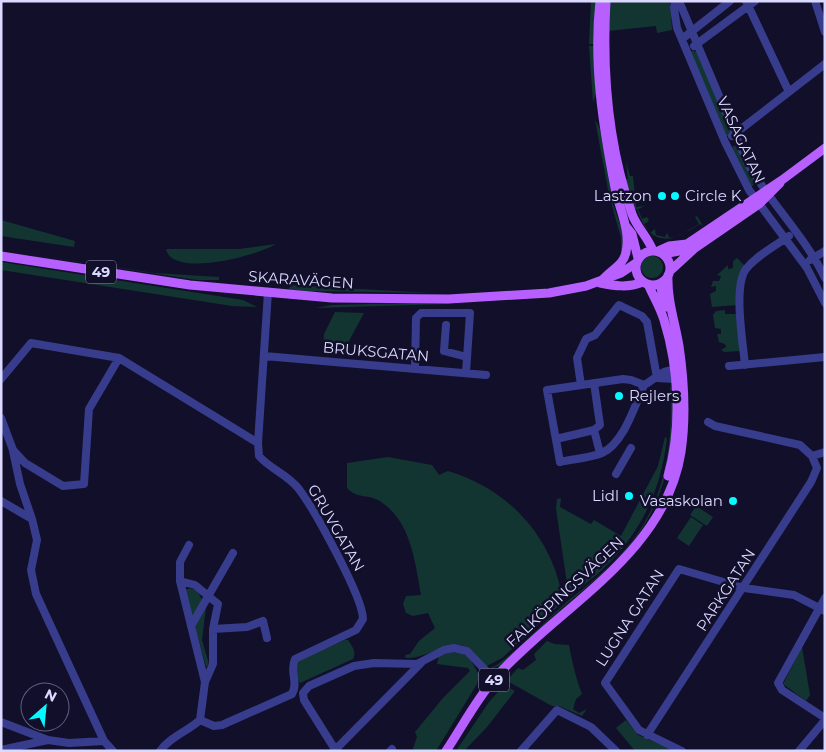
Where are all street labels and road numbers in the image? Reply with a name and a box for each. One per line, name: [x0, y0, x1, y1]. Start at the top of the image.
street label: VASAGATAN: [713, 93, 770, 186]
road number: 49: [86, 260, 116, 284]
street label: SKARAVÄGEN: [248, 266, 354, 293]
street label: BRUKSGATAN: [322, 337, 430, 366]
street label: GRUVGATAN: [304, 481, 369, 575]
street label: FALKÖPINGSVÄGEN: [502, 532, 627, 651]
street label: PARKGATAN: [692, 545, 759, 635]
street label: LUGNA GATAN: [591, 566, 668, 670]
road number: 49: [479, 668, 509, 692]

